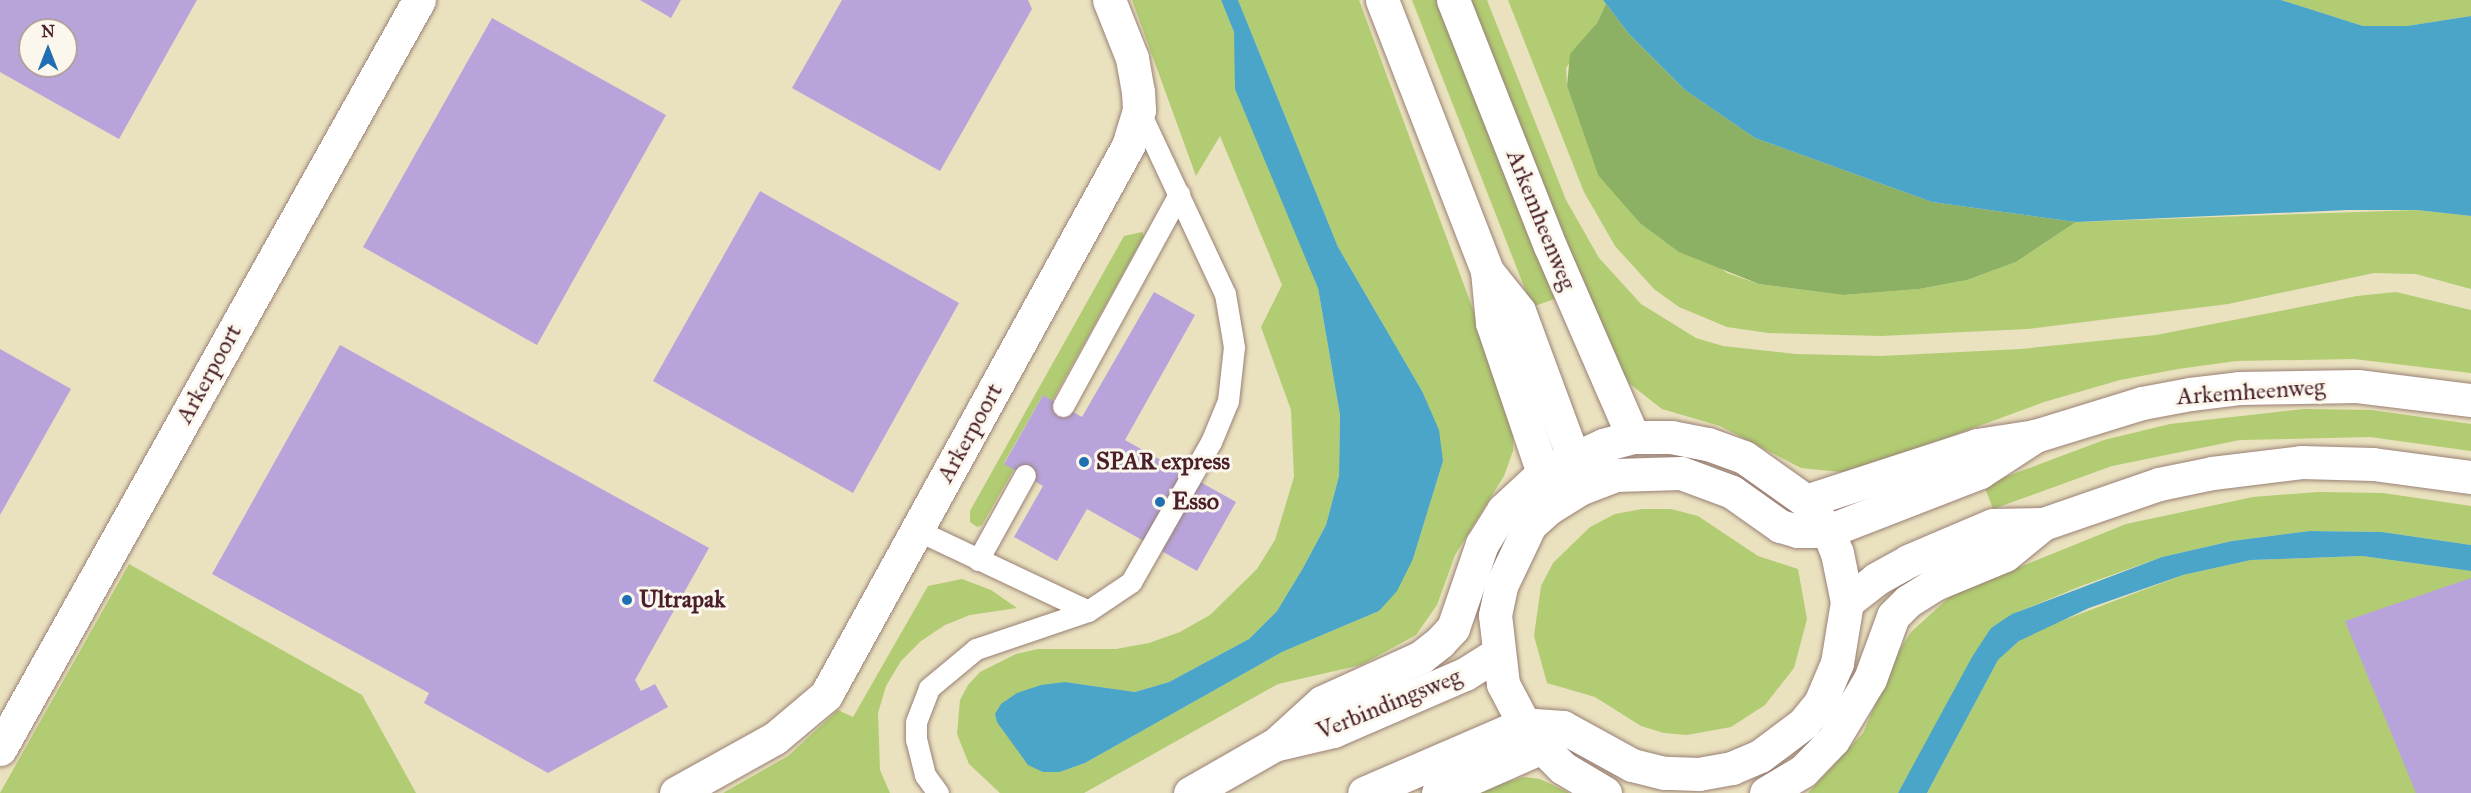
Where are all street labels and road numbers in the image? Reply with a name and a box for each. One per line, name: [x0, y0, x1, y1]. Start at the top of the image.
street label: Arkemheenweg: [1500, 146, 1582, 294]
street label: Arkerpoort: [170, 319, 248, 429]
street label: Arkemheenweg: [2176, 372, 2326, 412]
street label: Arkerpoort: [931, 378, 1009, 488]
street label: Verbindingsweg: [1312, 662, 1466, 746]

